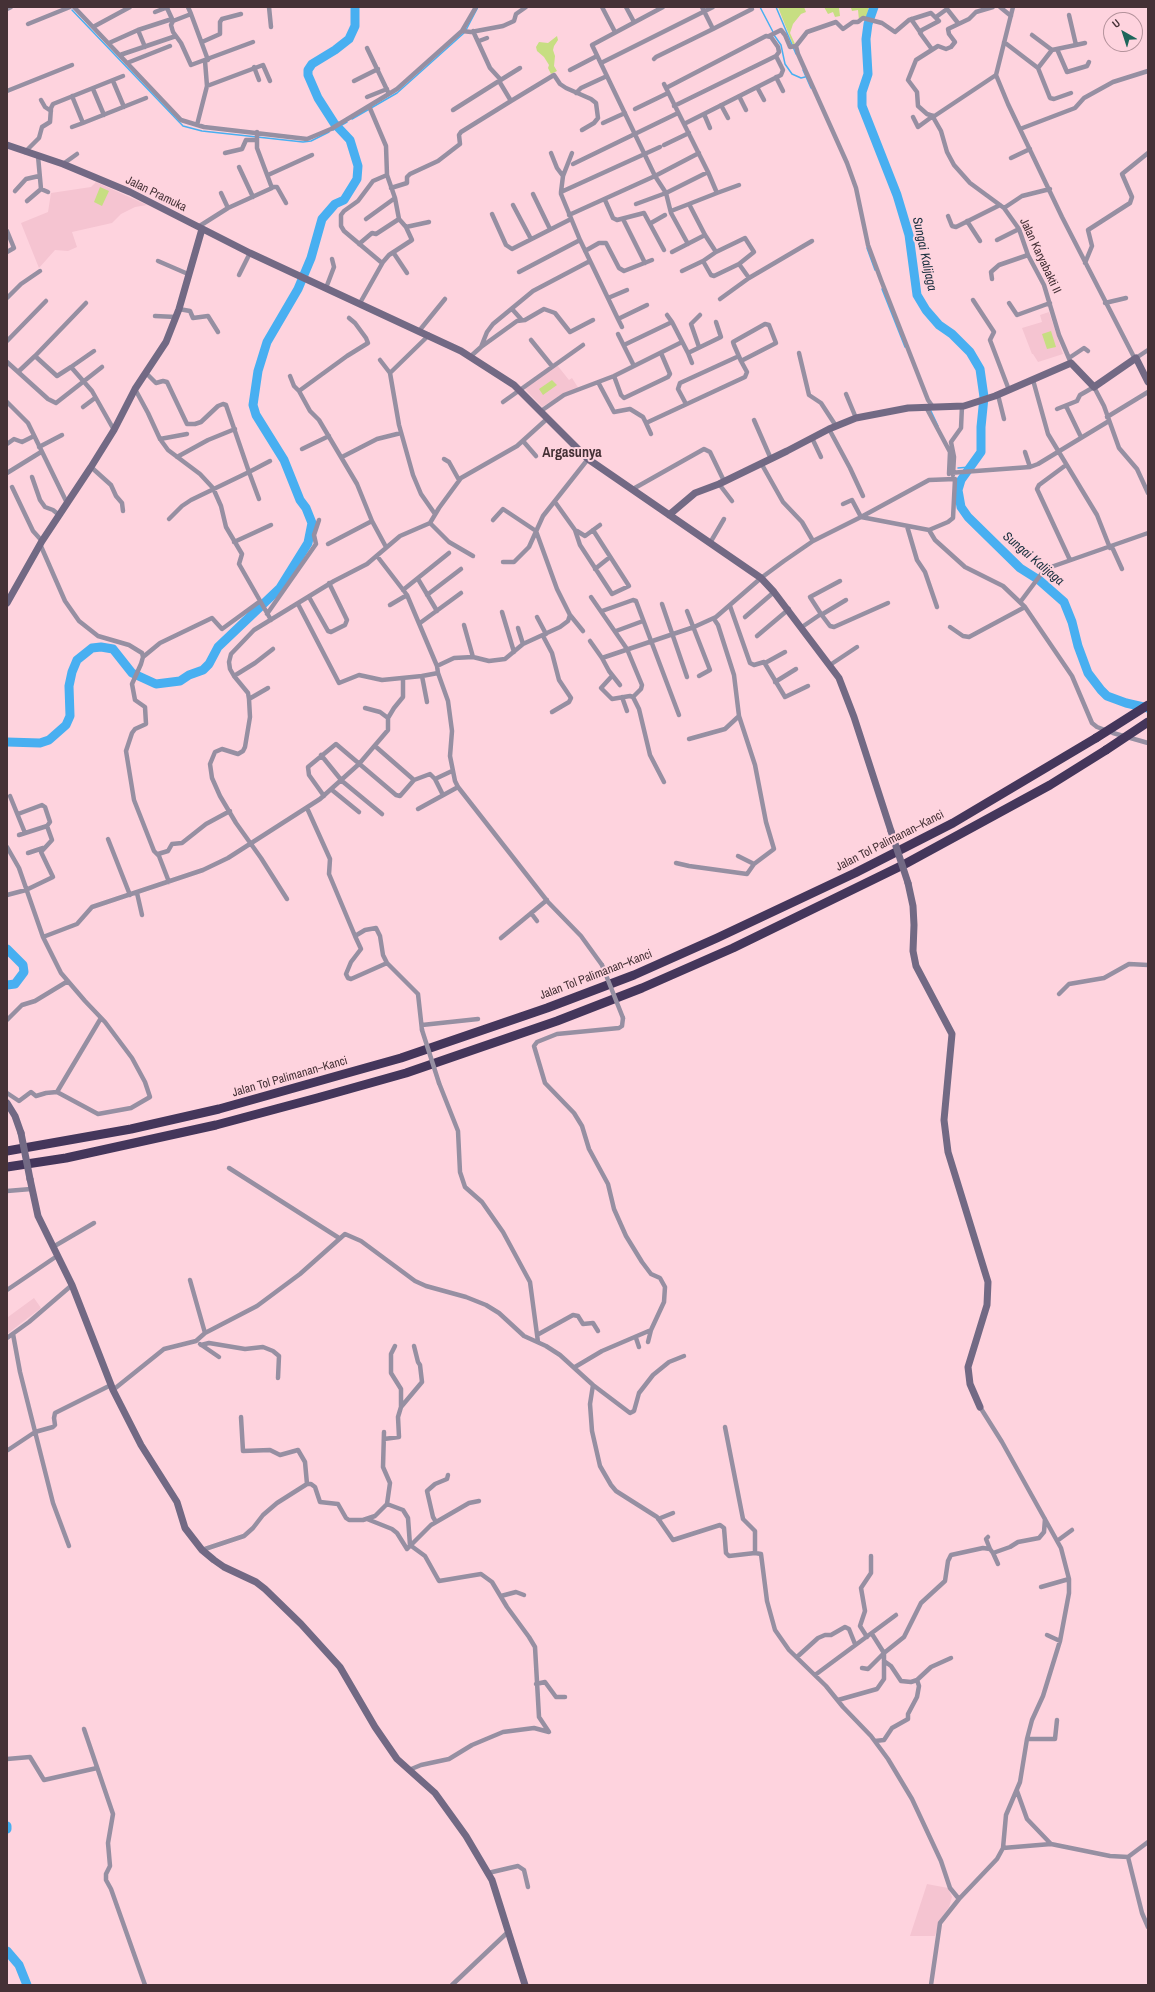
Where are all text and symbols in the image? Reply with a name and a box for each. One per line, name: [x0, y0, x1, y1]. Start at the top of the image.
north arrow: [1103, 12, 1143, 52]
text: U: [1109, 16, 1123, 31]
street label: Jalan Pramuka: [123, 173, 189, 215]
water label: Sungai Kalijaga: [909, 216, 939, 292]
street label: Jalan Karyabakti II: [1016, 216, 1064, 296]
district label: Argasunya: [542, 445, 602, 461]
water label: Sungai Kalijaga: [999, 529, 1067, 589]
street label: Jalan Tol Palimanan–Kanci: [834, 808, 946, 874]
street label: Jalan Tol Palimanan–Kanci: [538, 947, 654, 1003]
street label: Jalan Tol Palimanan–Kanci: [231, 1054, 349, 1100]

